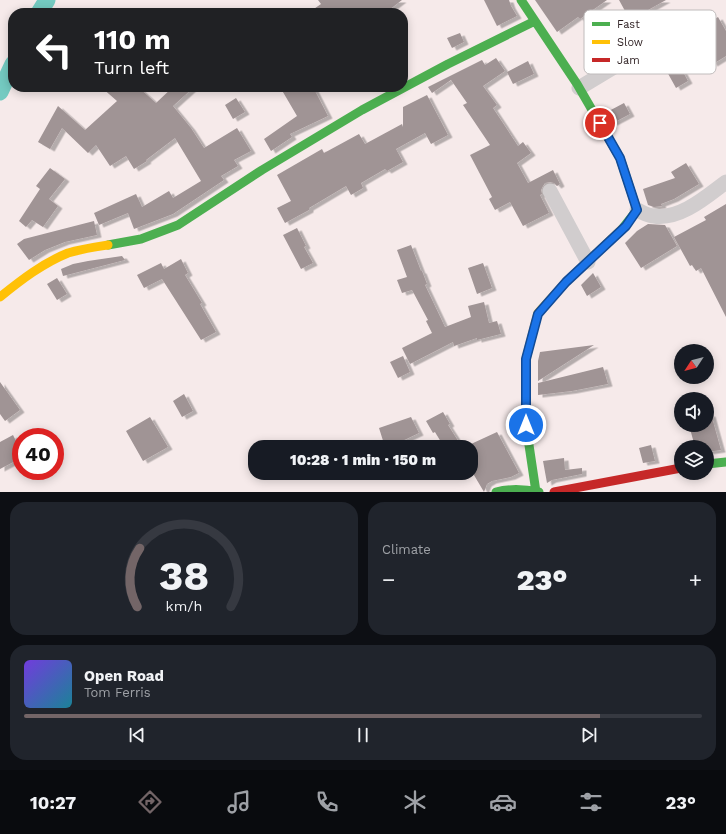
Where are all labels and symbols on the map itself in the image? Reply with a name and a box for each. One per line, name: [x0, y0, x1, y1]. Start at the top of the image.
legend: [584, 10, 716, 74]
text: Fast: [617, 18, 640, 31]
text: Slow: [617, 36, 643, 49]
text: Jam: [617, 54, 640, 67]
pin: [583, 106, 617, 140]
north arrow: [674, 344, 714, 384]
position arrow: [505, 404, 547, 446]
speed limit sign: 40: [12, 428, 64, 480]

